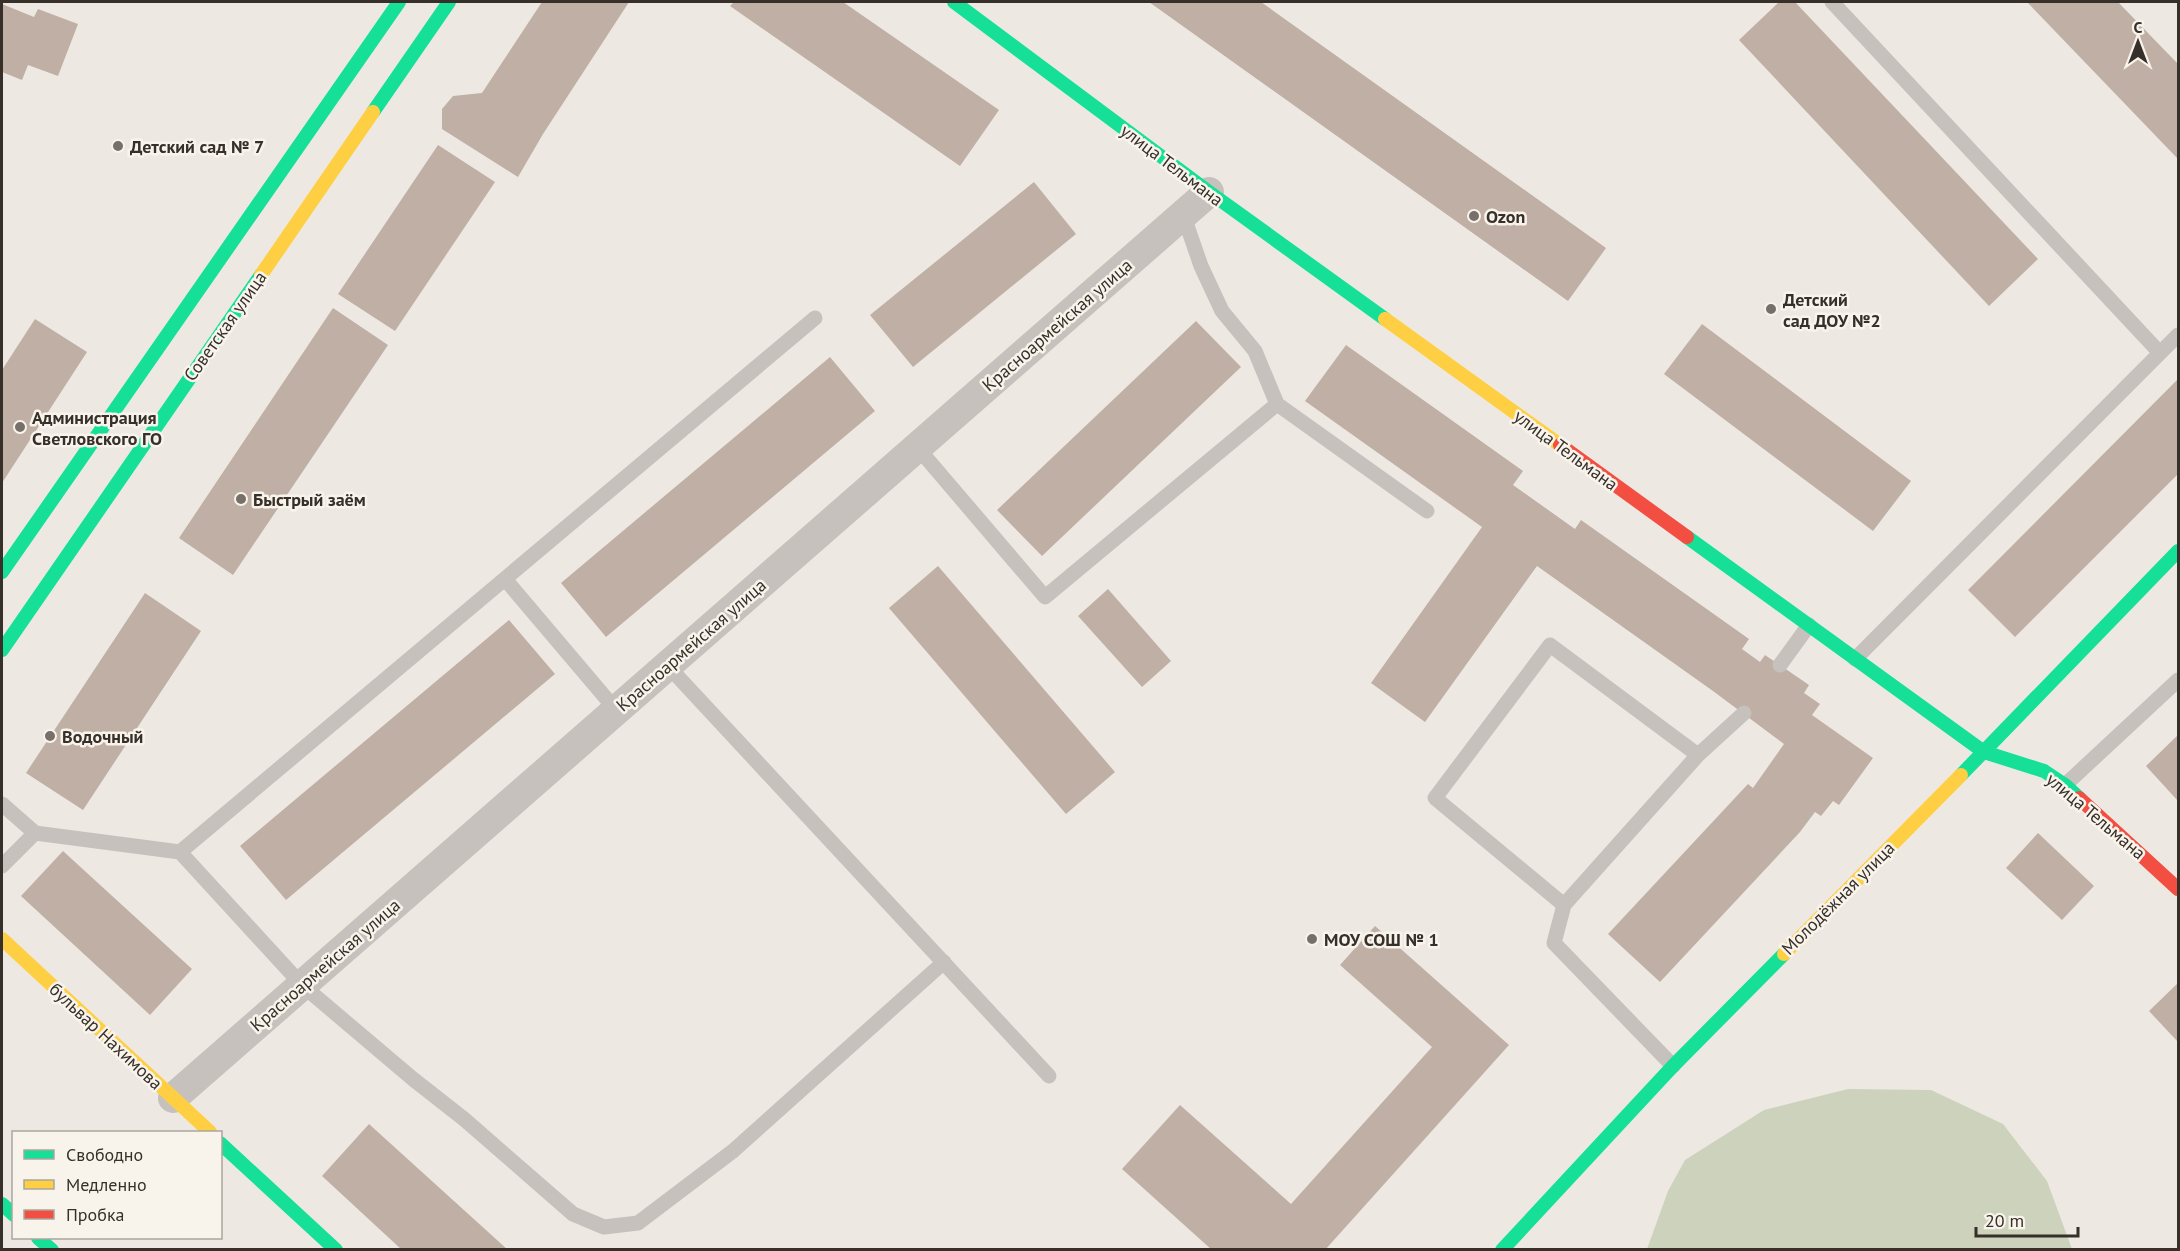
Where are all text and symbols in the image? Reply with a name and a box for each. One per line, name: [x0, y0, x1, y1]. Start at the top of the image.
north arrow: [2108, 12, 2168, 72]
text: С: [2134, 17, 2143, 37]
street label: улица Тельмана: [1116, 119, 1228, 211]
place label: Детский сад № 7: [130, 135, 264, 158]
marker: Детский сад № 7: [111, 139, 125, 153]
place label: Ozon: [1486, 205, 1525, 228]
marker: Ozon: [1467, 209, 1481, 223]
street label: Красноармейская улица: [977, 254, 1137, 396]
street label: Советская улица: [179, 267, 271, 385]
place label: Детский сад ДОУ №2: [1783, 288, 1881, 332]
marker: Детский сад ДОУ №2: [1764, 302, 1778, 316]
street label: улица Тельмана: [1509, 405, 1623, 495]
place label: Администрация Светловского ГО: [32, 406, 162, 450]
marker: Администрация Светловского ГО: [13, 420, 27, 434]
place label: Быстрый заём: [253, 488, 366, 511]
marker: Быстрый заём: [234, 492, 248, 506]
street label: Красноармейская улица: [611, 574, 771, 716]
place label: Водочный: [62, 725, 143, 748]
marker: Водочный: [43, 729, 57, 743]
street label: улица Тельмана: [2041, 768, 2151, 864]
street label: Молодёжная улица: [1777, 837, 1899, 959]
street label: Красноармейская улица: [245, 894, 405, 1036]
place label: МОУ СОШ № 1: [1324, 928, 1439, 951]
marker: МОУ СОШ № 1: [1305, 932, 1319, 946]
street label: бульвар Нахимова: [45, 978, 167, 1094]
legend: [12, 1131, 222, 1239]
text: Свободно: [66, 1143, 143, 1166]
text: Медленно: [66, 1173, 147, 1196]
scale bar: [1976, 1200, 2078, 1238]
text: Пробка: [66, 1203, 124, 1226]
text: 20 m: [1985, 1209, 2024, 1232]

